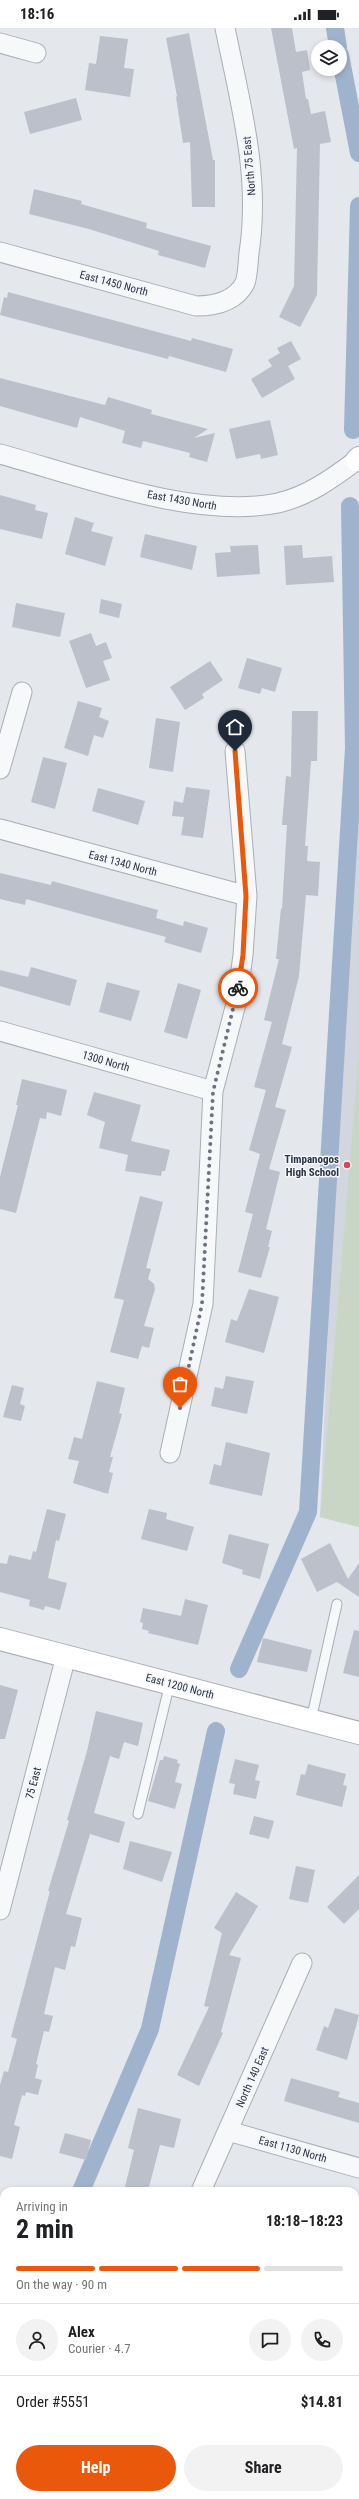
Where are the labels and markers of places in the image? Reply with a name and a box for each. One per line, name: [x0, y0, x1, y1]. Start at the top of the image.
pin: [218, 710, 252, 751]
place label: Timpanogos High School: [285, 1153, 339, 1179]
marker: Timpanogos High School: [342, 1160, 352, 1170]
pin: [163, 1367, 197, 1408]

